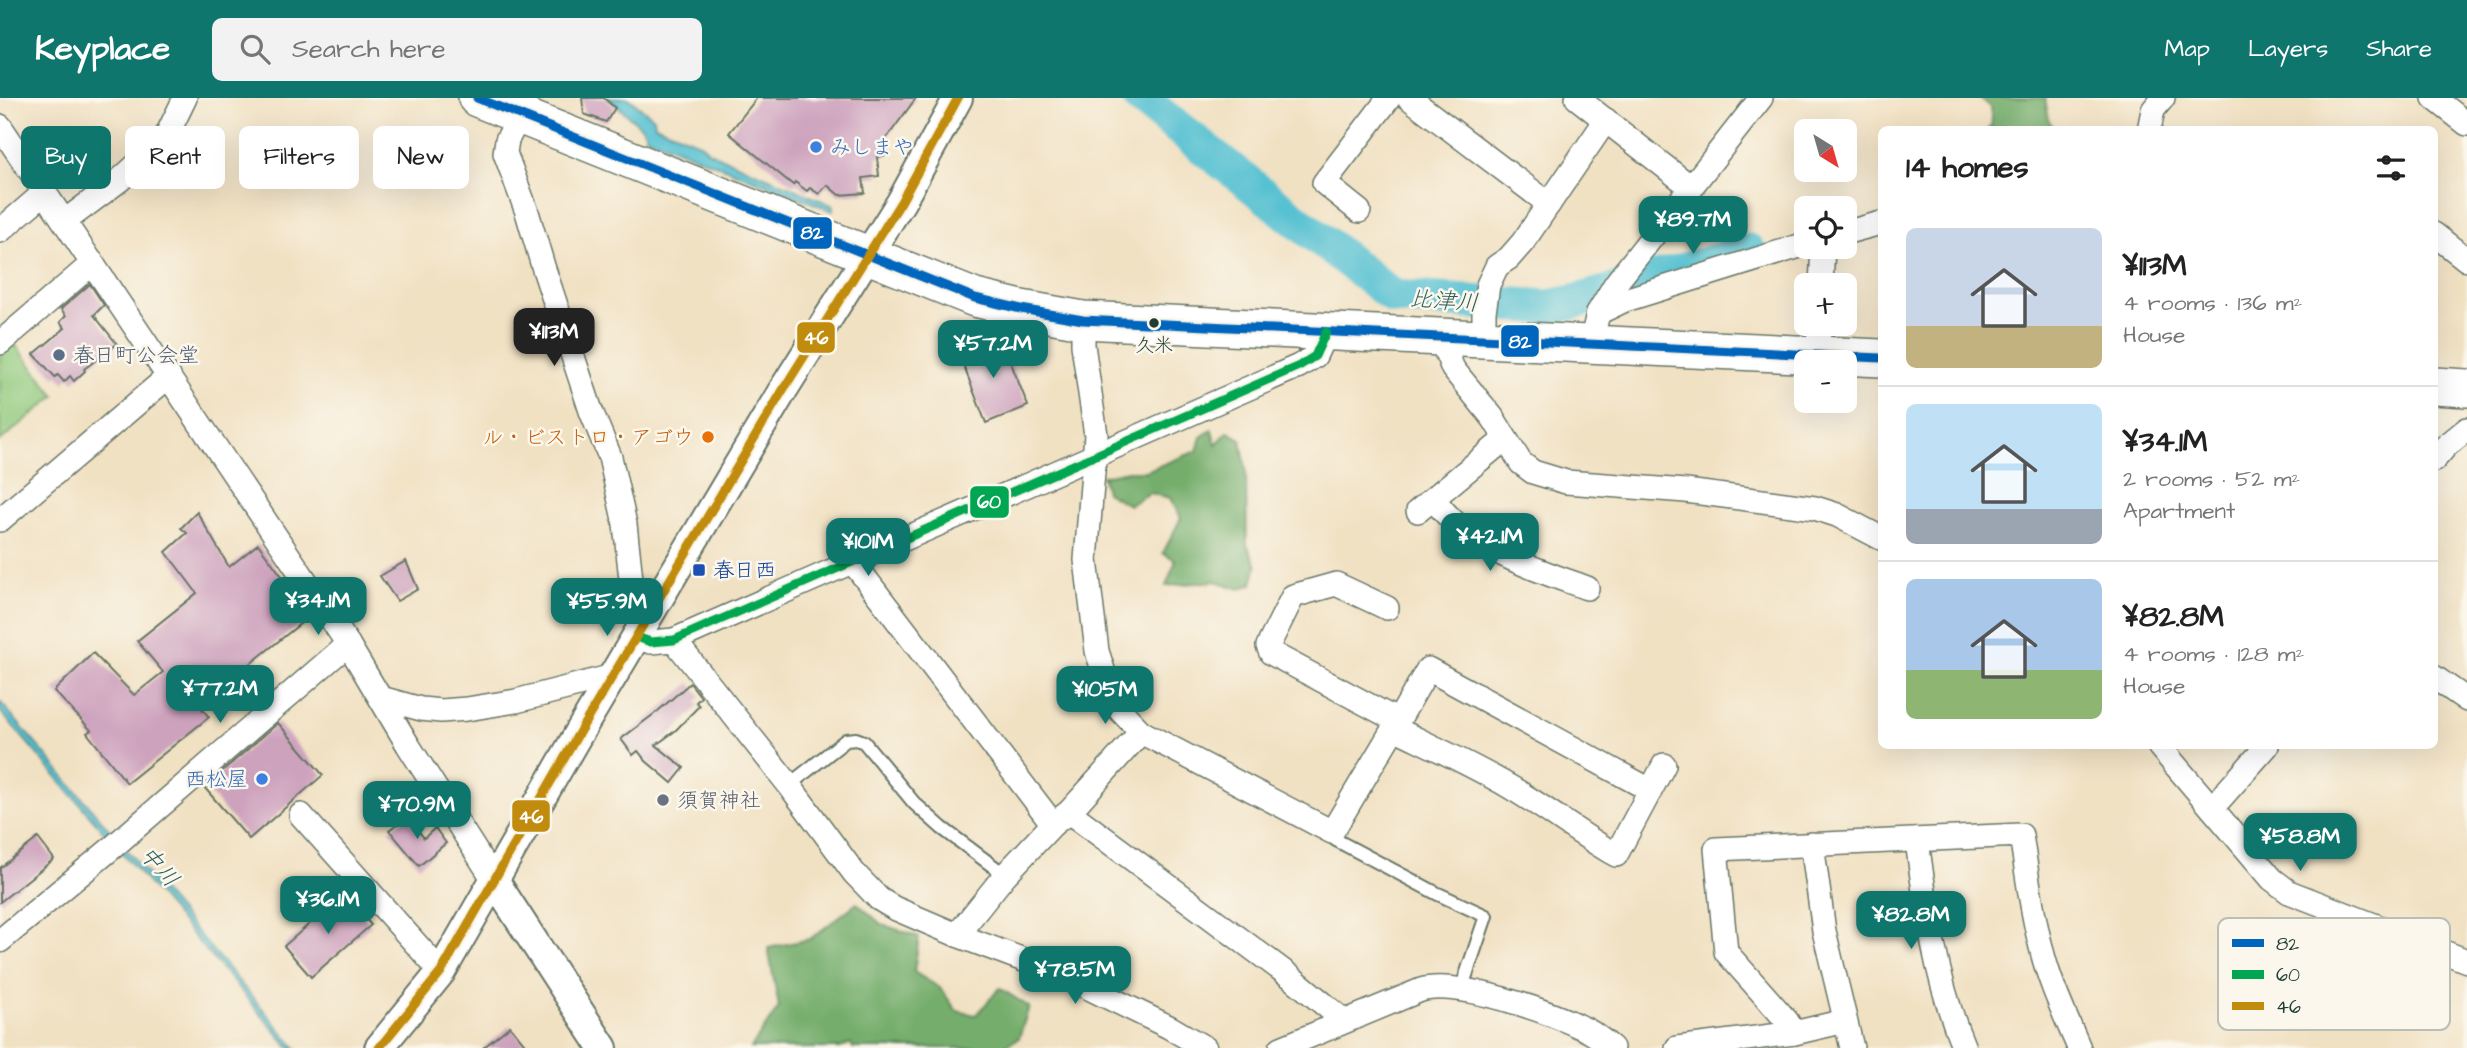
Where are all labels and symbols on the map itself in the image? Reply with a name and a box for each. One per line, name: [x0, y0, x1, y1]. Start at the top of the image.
north arrow: [1794, 119, 1857, 182]
place label: みしまや: [830, 133, 914, 162]
marker: みしまや: [808, 139, 824, 155]
pin: ¥89.7M: [1636, 197, 1750, 256]
line badge: 82: [792, 216, 833, 250]
text: 82: [800, 220, 824, 247]
water label: 比津川: [1408, 283, 1479, 319]
pin: ¥113M: [505, 308, 603, 368]
marker: 久米: [1147, 316, 1161, 330]
pin: ¥57.2M: [936, 320, 1050, 380]
line badge: 46: [796, 321, 836, 354]
line badge: 82: [1500, 324, 1540, 358]
text: 46: [804, 325, 829, 352]
text: 82: [1508, 329, 1532, 356]
place label: 久米: [1135, 332, 1173, 359]
place label: 春日町公会堂: [73, 341, 199, 370]
marker: 春日町公会堂: [51, 347, 67, 363]
place label: ル・ビストロ・アゴウ: [482, 423, 694, 452]
marker: ル・ビストロ・アゴウ: [700, 429, 716, 445]
line badge: 60: [969, 485, 1010, 519]
text: 60: [977, 489, 1001, 516]
pin: ¥42.1M: [1433, 514, 1547, 573]
pin: ¥101M: [819, 518, 917, 578]
place label: 春日西: [713, 556, 776, 585]
marker: 春日西: [691, 562, 707, 578]
pin: ¥34.1M: [261, 578, 375, 637]
pin: ¥55.9M: [550, 578, 664, 638]
pin: ¥77.2M: [163, 666, 277, 725]
pin: ¥105M: [1056, 666, 1154, 726]
place label: 西松屋: [185, 765, 248, 794]
marker: 西松屋: [254, 771, 270, 787]
pin: ¥70.9M: [360, 782, 474, 841]
place label: 須賀神社: [677, 786, 761, 815]
marker: 須賀神社: [655, 792, 671, 808]
line badge: 46: [511, 799, 551, 833]
text: 46: [519, 804, 544, 831]
pin: ¥58.8M: [2243, 814, 2357, 873]
water label: 中川: [132, 839, 186, 895]
pin: ¥36.1M: [271, 876, 385, 936]
pin: ¥82.8M: [1854, 892, 1968, 951]
legend: [2218, 918, 2450, 1030]
text: 82: [2276, 931, 2299, 958]
pin: ¥78.5M: [1018, 946, 1132, 1006]
text: 60: [2276, 962, 2300, 989]
text: 46: [2276, 994, 2301, 1021]

